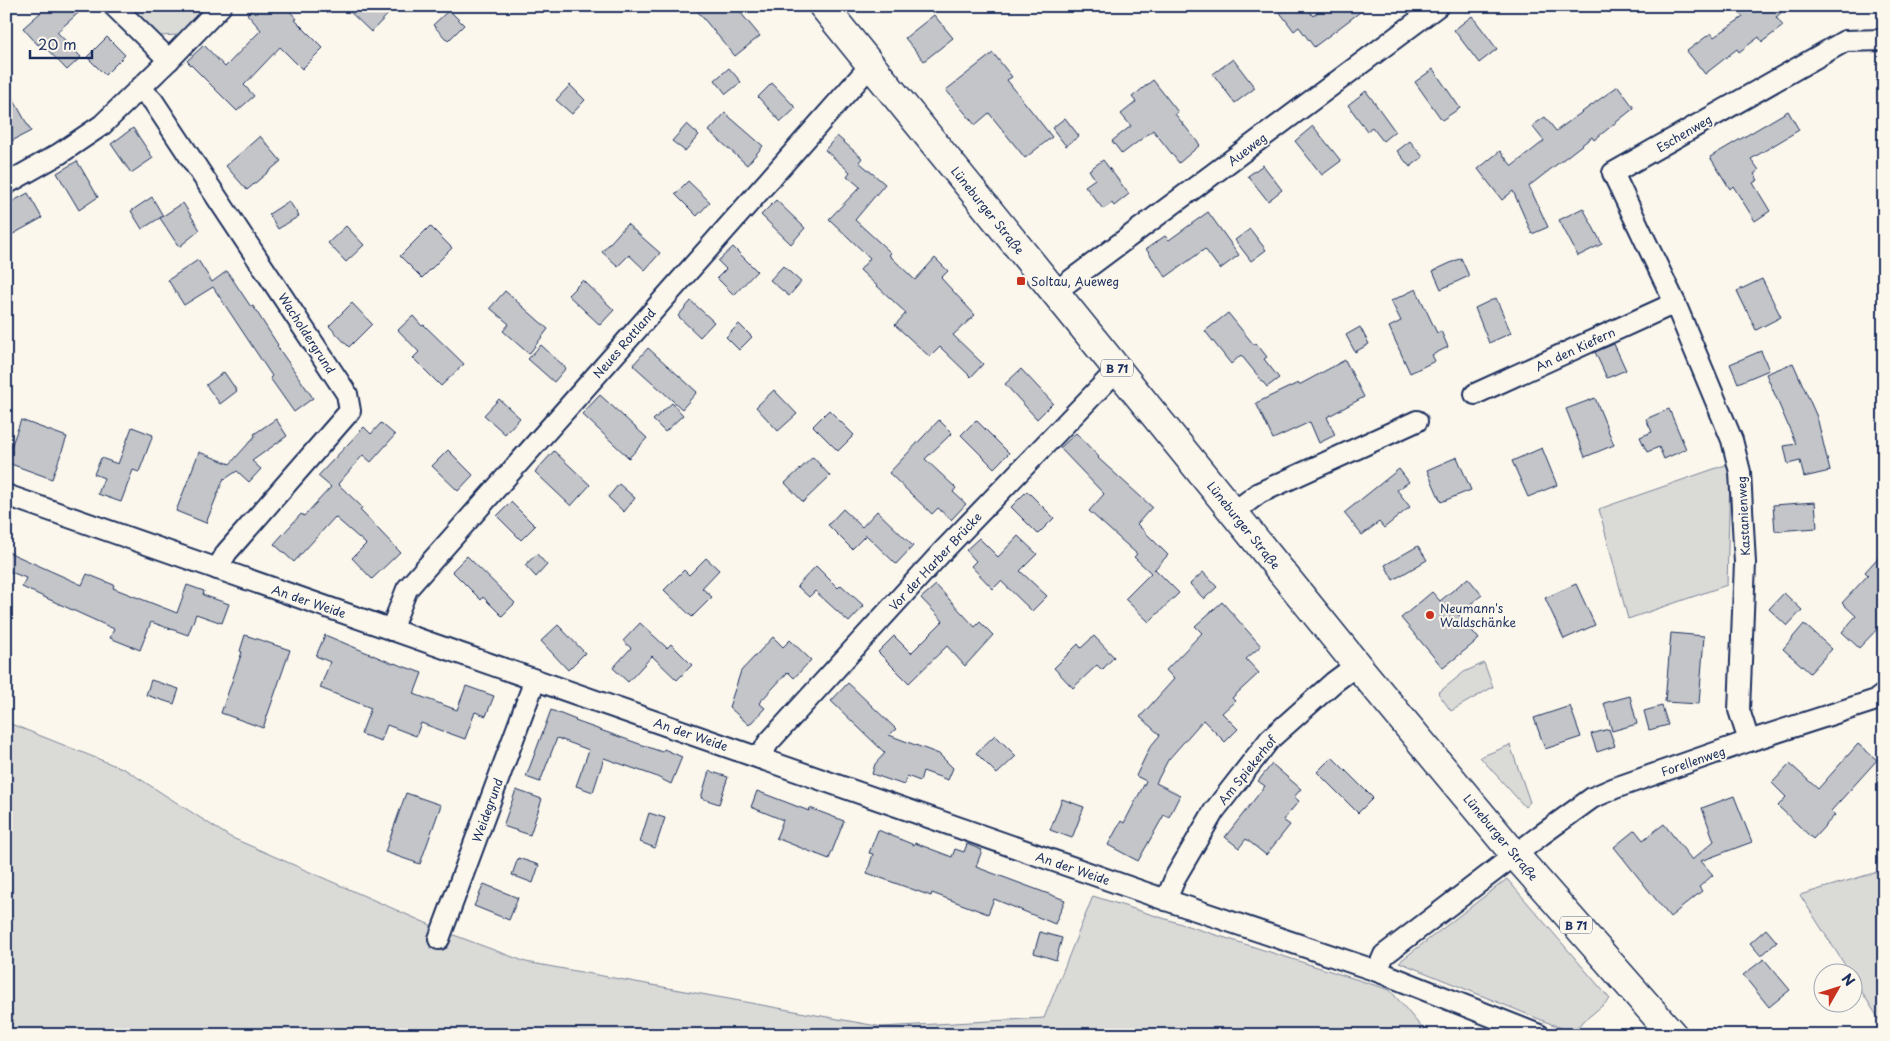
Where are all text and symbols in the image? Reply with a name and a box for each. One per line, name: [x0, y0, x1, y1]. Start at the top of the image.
scale bar: [30, 28, 92, 60]
text: 20 m: [38, 32, 77, 55]
street label: Eschenweg: [1653, 110, 1715, 156]
street label: Aueweg: [1224, 128, 1270, 170]
street label: Lüneburger Straße: [947, 162, 1029, 258]
place label: Soltau, Aueweg: [1031, 272, 1119, 290]
marker: Soltau, Aueweg: [1015, 275, 1027, 287]
street label: Wacholdergrund: [274, 289, 340, 377]
street label: Neues Rottland: [589, 304, 660, 382]
street label: An den Kiefern: [1532, 323, 1618, 375]
road number: B 71: [1101, 359, 1133, 376]
street label: Kastanienweg: [1732, 476, 1754, 556]
street label: Lüneburger Straße: [1203, 477, 1285, 573]
street label: Vor der Harber Brücke: [885, 508, 985, 614]
street label: An der Weide: [270, 580, 348, 622]
place label: Neumann's Waldschänke: [1440, 599, 1516, 631]
marker: Neumann's Waldschänke: [1424, 609, 1436, 621]
street label: An der Weide: [652, 713, 730, 755]
street label: Am Spiekerhof: [1214, 731, 1281, 808]
street label: Forellenweg: [1658, 742, 1728, 780]
street label: Weidegrund: [467, 775, 507, 845]
street label: Lüneburger Straße: [1459, 790, 1543, 884]
street label: An der Weide: [1034, 847, 1112, 889]
road number: B 71: [1560, 916, 1592, 934]
north arrow: [1812, 964, 1862, 1014]
text: N: [1837, 969, 1860, 990]

